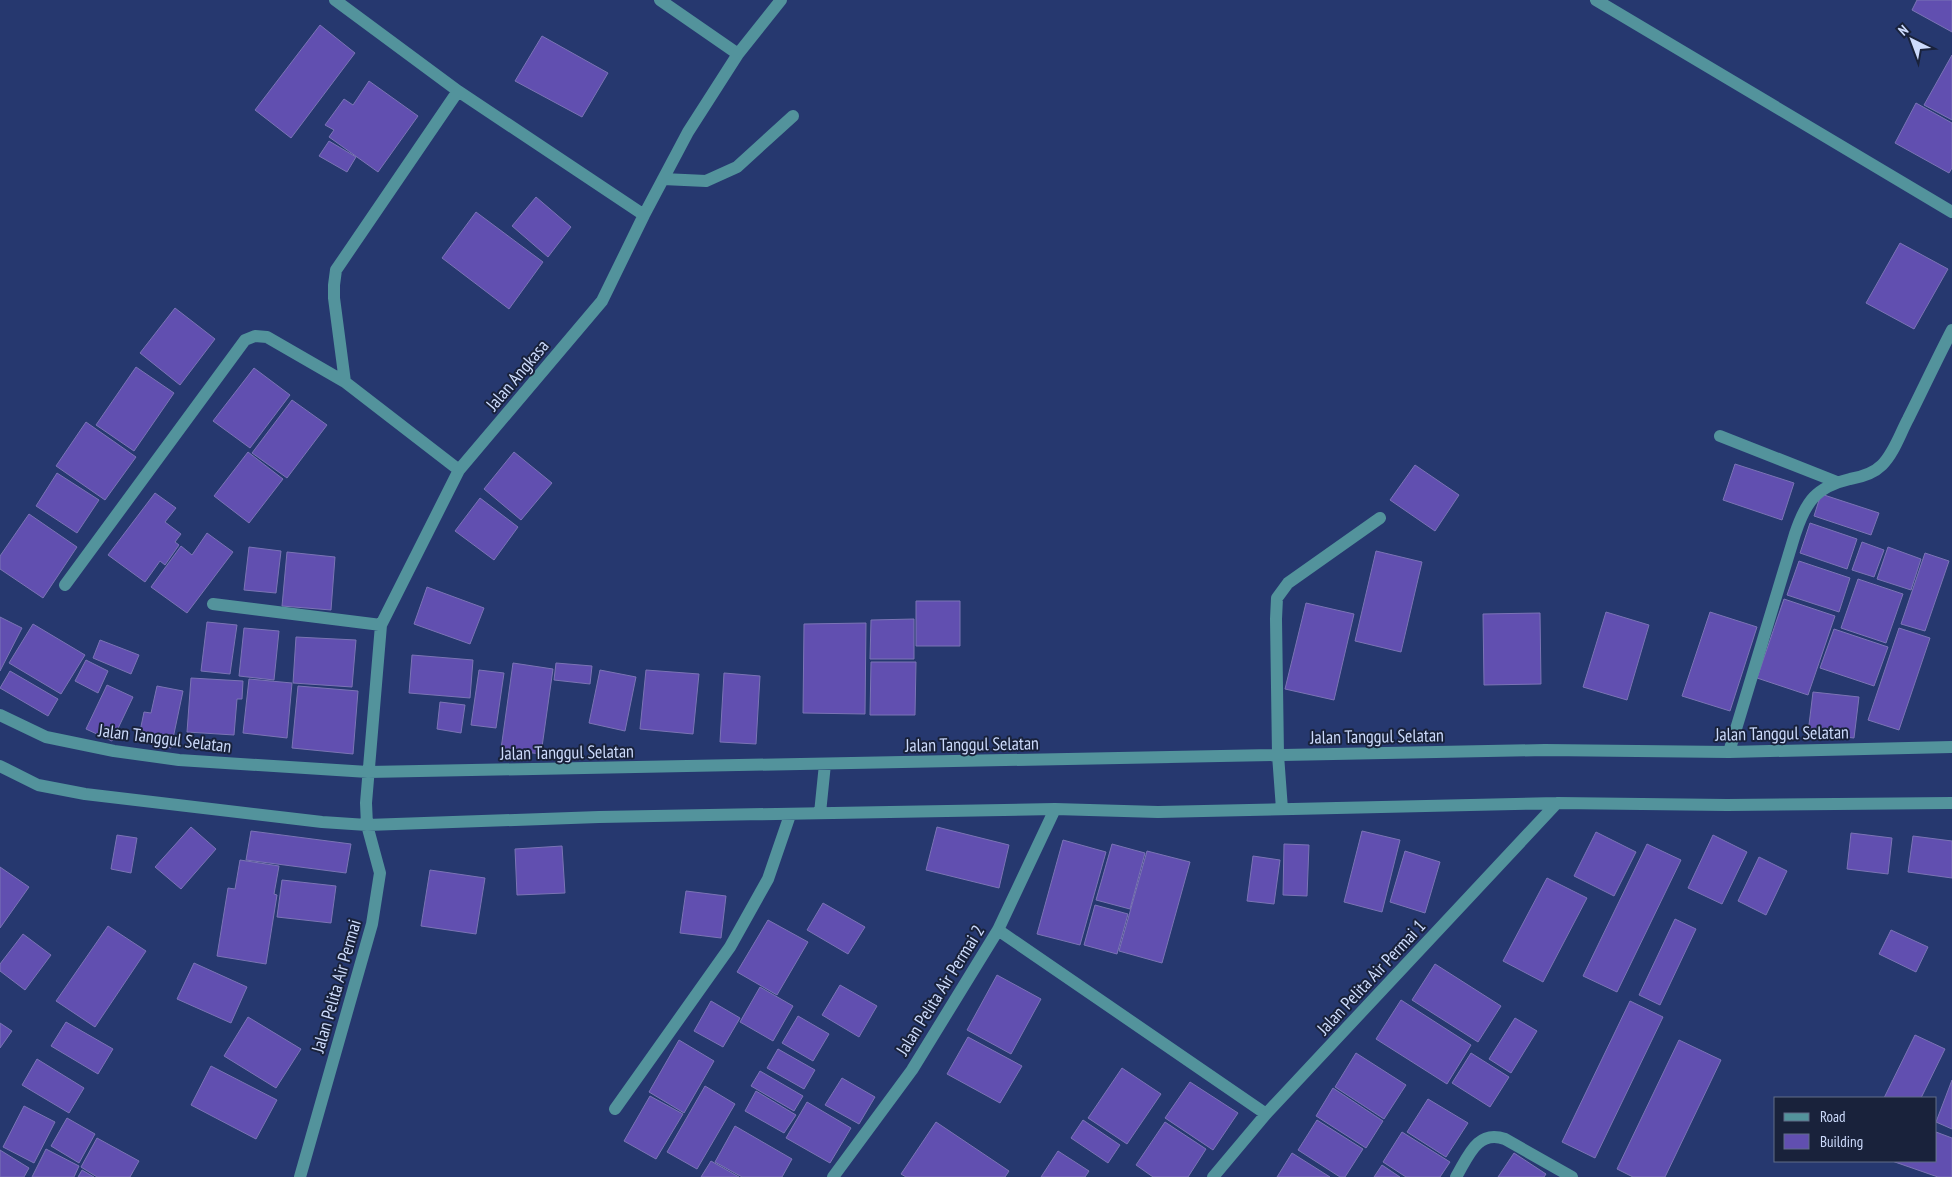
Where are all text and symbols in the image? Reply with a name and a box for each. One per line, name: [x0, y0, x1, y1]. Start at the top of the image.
north arrow: [1887, 15, 1937, 65]
text: N: [1894, 21, 1912, 40]
street label: Jalan Angkasa: [480, 335, 553, 416]
street label: Jalan Tanggul Selatan: [96, 718, 233, 758]
street label: Jalan Tanggul Selatan: [1714, 720, 1849, 746]
street label: Jalan Tanggul Selatan: [1309, 723, 1444, 749]
street label: Jalan Tanggul Selatan: [904, 731, 1039, 757]
street label: Jalan Tanggul Selatan: [499, 739, 634, 765]
street label: Jalan Pelita Air Permai 1: [1311, 915, 1430, 1040]
street label: Jalan Pelita Air Permai: [306, 917, 366, 1056]
street label: Jalan Pelita Air Permai 2: [890, 921, 989, 1060]
legend: [1774, 1097, 1937, 1162]
text: Road: [1820, 1107, 1846, 1126]
text: Building: [1820, 1132, 1863, 1151]

